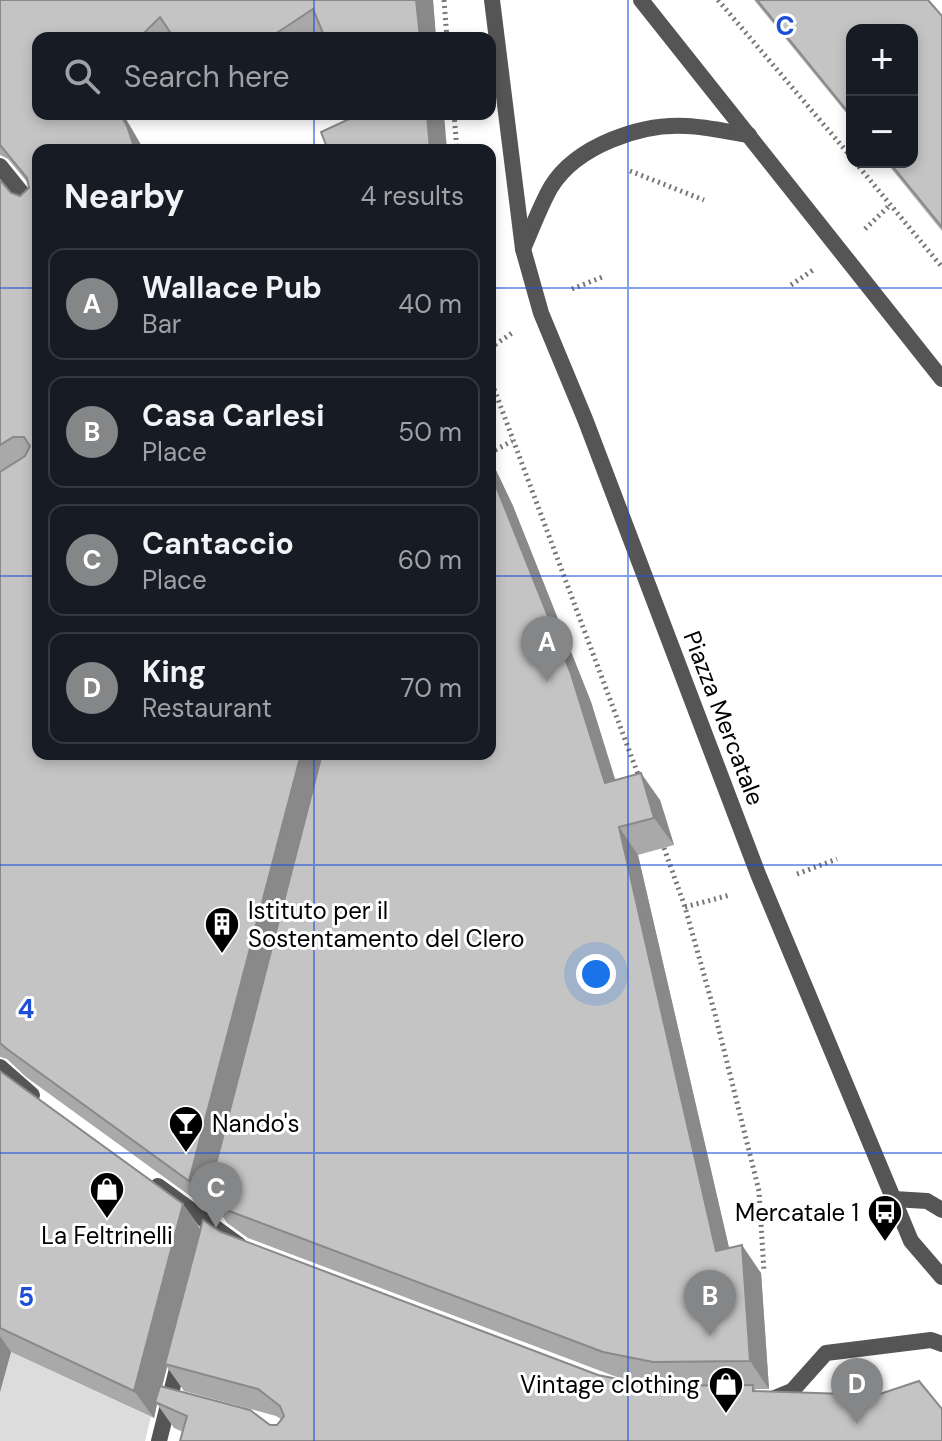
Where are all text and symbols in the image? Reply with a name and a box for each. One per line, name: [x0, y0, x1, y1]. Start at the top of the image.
text: C: [775, 9, 795, 43]
map controls: [846, 24, 918, 168]
button: +: [846, 24, 918, 96]
search box: [32, 32, 496, 120]
icon: search: [60, 54, 104, 98]
text: Search here: [124, 57, 290, 96]
button: −: [846, 96, 918, 168]
text: Nearby: [64, 174, 184, 219]
text: 4 results: [360, 179, 464, 213]
text: Wallace Pub: [142, 268, 322, 307]
text: A: [83, 287, 101, 321]
text: 40 m: [398, 287, 462, 321]
text: Bar: [142, 307, 181, 341]
text: Casa Carlesi: [142, 396, 325, 435]
text: B: [84, 415, 100, 449]
text: 50 m: [398, 415, 462, 449]
text: Place: [142, 435, 207, 469]
text: Cantaccio: [142, 524, 294, 563]
text: C: [82, 543, 102, 577]
text: 60 m: [398, 543, 462, 577]
text: Place: [142, 563, 207, 597]
pin: A: [521, 616, 573, 682]
street label: Piazza Mercatale: [677, 626, 771, 810]
text: King: [142, 652, 206, 691]
text: D: [83, 671, 101, 705]
text: 70 m: [401, 671, 462, 705]
text: Restaurant: [142, 691, 272, 725]
place label: Istituto per il Sostentamento del Clero: [248, 895, 524, 954]
building icon: Istituto per il Sostentamento del Clero: [203, 905, 241, 955]
your location: [576, 954, 616, 994]
text: 4: [18, 992, 34, 1026]
bar icon: Nando's: [167, 1104, 205, 1154]
place label: Nando's: [212, 1108, 300, 1139]
pin: C: [190, 1162, 242, 1228]
shop icon: La Feltrinelli: [88, 1170, 126, 1220]
bus stop icon: Mercatale 1: [866, 1193, 904, 1243]
place label: Mercatale 1: [735, 1197, 859, 1228]
place label: La Feltrinelli: [41, 1220, 173, 1251]
pin: B: [684, 1270, 736, 1336]
text: 5: [18, 1280, 34, 1314]
pin: D: [831, 1358, 883, 1424]
shop icon: Vintage clothing: [707, 1365, 745, 1415]
place label: Vintage clothing: [520, 1369, 700, 1400]

